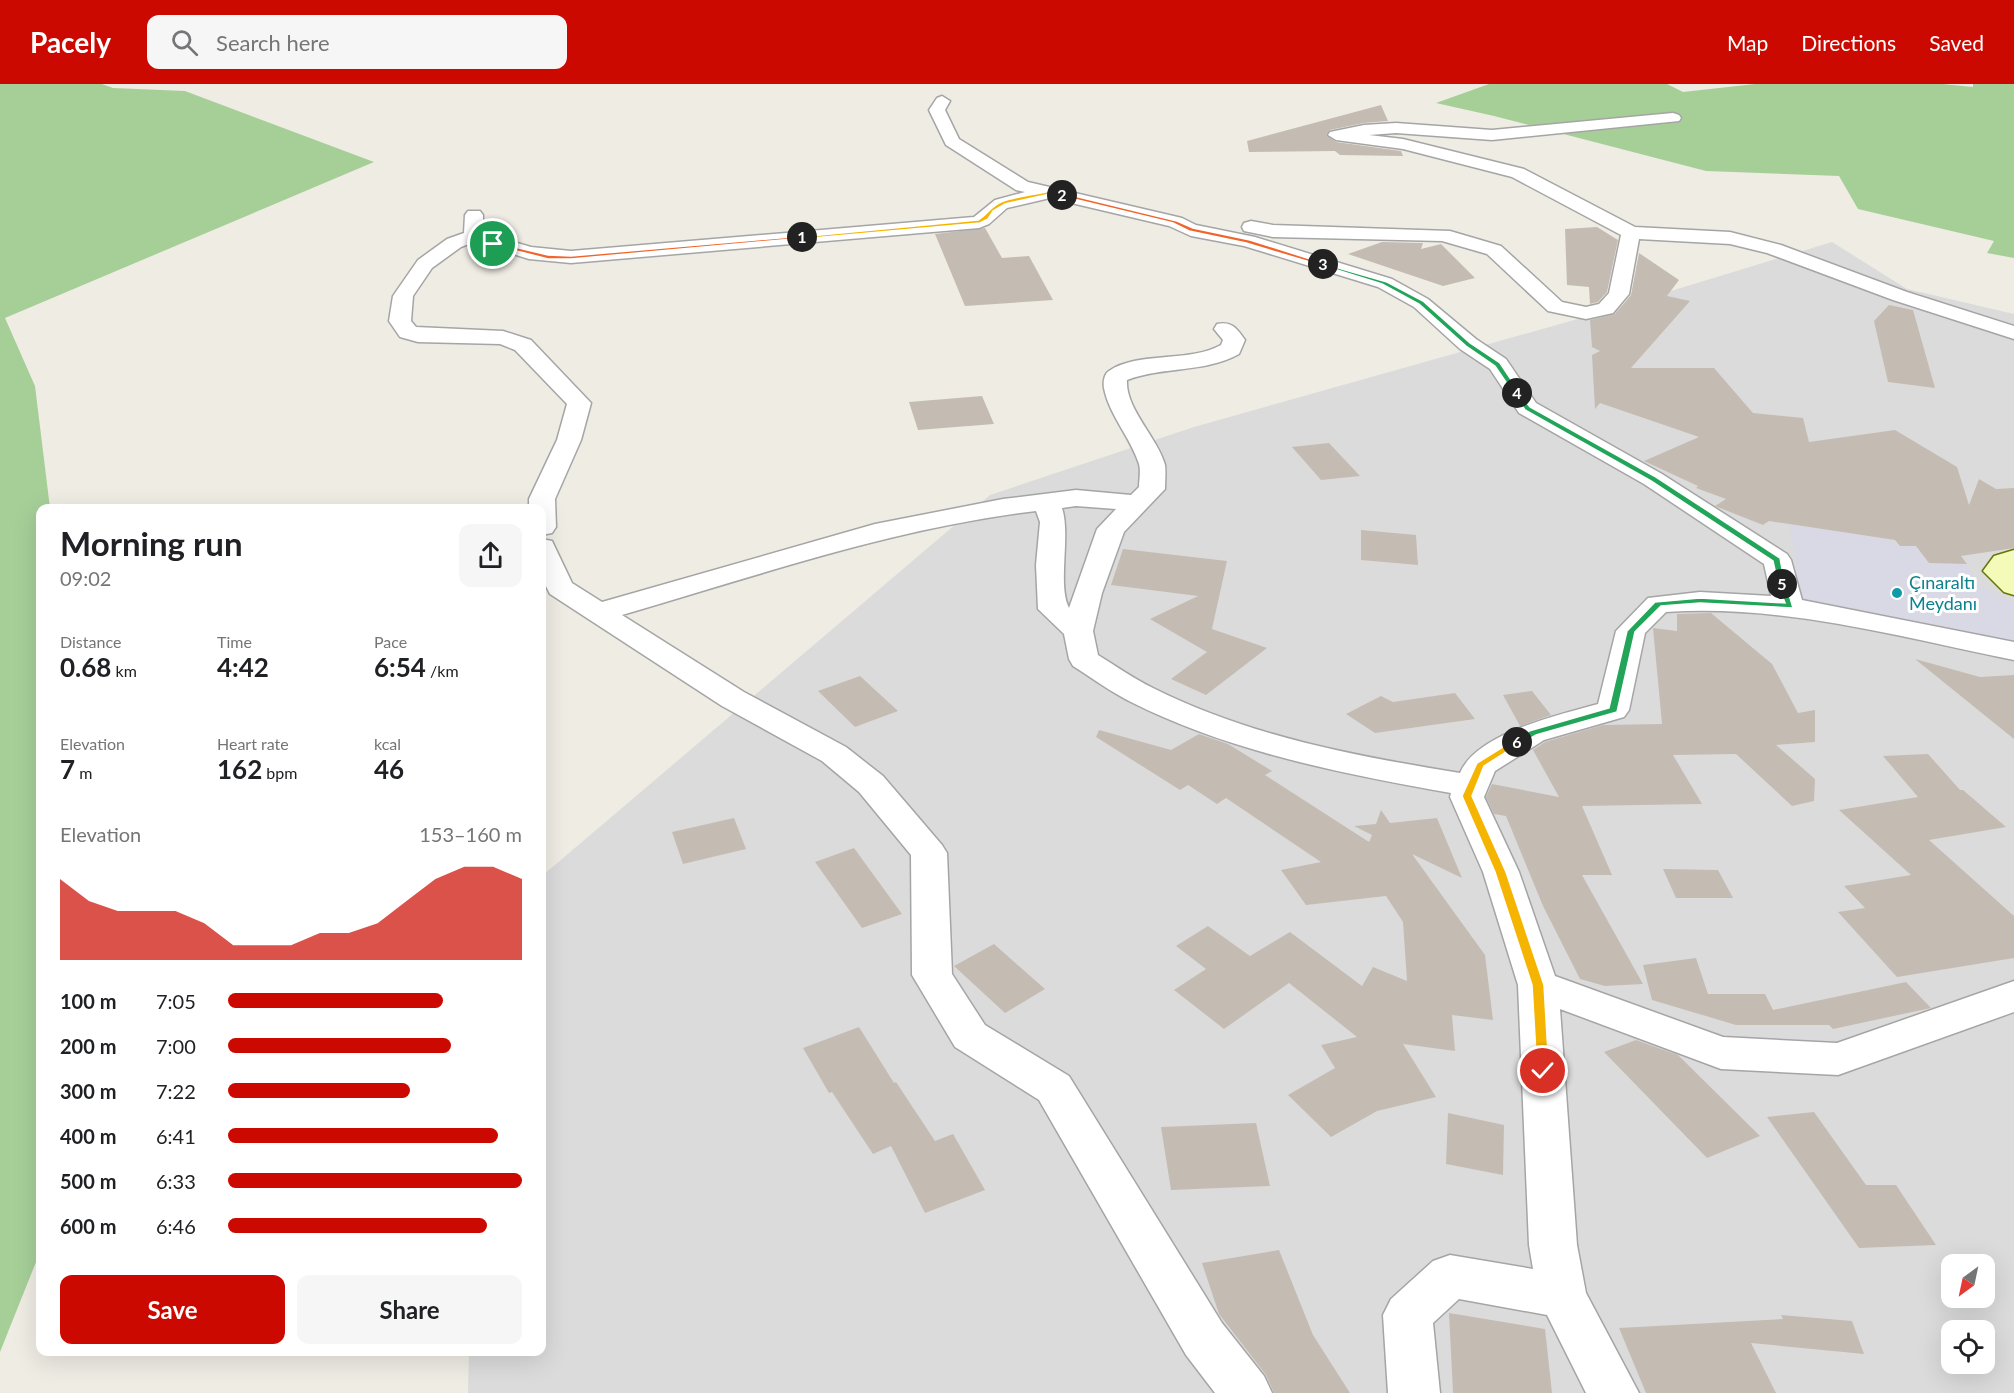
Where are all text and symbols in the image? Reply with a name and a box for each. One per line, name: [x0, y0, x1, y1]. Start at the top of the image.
search box: [147, 15, 567, 69]
text: Pacely: [30, 25, 111, 59]
icon: search: [168, 26, 201, 59]
text: Search here: [216, 29, 330, 56]
text: Map: [1727, 30, 1768, 55]
text: Directions: [1801, 30, 1896, 55]
text: Saved: [1929, 30, 1984, 55]
pin: 2: [1047, 180, 1077, 210]
text: 2: [1057, 185, 1067, 204]
pin: [467, 218, 518, 269]
pin: 1: [787, 222, 817, 252]
icon: arrive: [476, 227, 509, 260]
text: 1: [797, 227, 807, 246]
pin: 3: [1308, 249, 1338, 279]
text: 3: [1318, 254, 1328, 273]
pin: 4: [1502, 378, 1532, 408]
text: 4: [1512, 383, 1522, 402]
text: Morning run: [60, 523, 243, 563]
button: share: [459, 524, 522, 587]
text: 09:02: [60, 566, 111, 590]
pin: 5: [1767, 569, 1797, 599]
place label: Çınaraltı Meydanı: [1909, 571, 1977, 614]
text: 5: [1777, 574, 1787, 593]
marker: Çınaraltı Meydanı: [1890, 586, 1904, 600]
text: Distance: [60, 632, 121, 651]
text: Time: [217, 632, 252, 651]
text: Pace: [374, 632, 407, 651]
text: 0.68: [60, 651, 111, 683]
text: 4:42: [217, 651, 269, 683]
text: 6:54: [374, 651, 426, 683]
text: km: [111, 661, 137, 680]
text: /km: [426, 661, 459, 680]
pin: 6: [1502, 727, 1532, 757]
text: 6: [1512, 732, 1522, 751]
text: Elevation: [60, 734, 125, 753]
text: Heart rate: [217, 734, 289, 753]
text: kcal: [374, 734, 401, 753]
text: 7: [60, 753, 75, 785]
text: 162: [217, 753, 262, 785]
text: 46: [374, 753, 404, 785]
text: m: [75, 763, 92, 782]
text: bpm: [262, 763, 297, 782]
text: Elevation: [60, 822, 141, 846]
text: 153–160 m: [419, 822, 522, 846]
text: 100 m: [60, 989, 116, 1013]
text: 7:05: [156, 989, 196, 1013]
text: 200 m: [60, 1034, 116, 1058]
text: 7:00: [156, 1034, 196, 1058]
pin: [1517, 1045, 1568, 1096]
icon: check: [1526, 1054, 1559, 1087]
text: 300 m: [60, 1079, 116, 1103]
text: 7:22: [156, 1079, 196, 1103]
text: 400 m: [60, 1124, 116, 1148]
text: 6:41: [156, 1124, 196, 1148]
text: 500 m: [60, 1169, 116, 1193]
text: 6:33: [156, 1169, 196, 1193]
text: 600 m: [60, 1214, 116, 1238]
text: 6:46: [156, 1214, 196, 1238]
north arrow: [1941, 1254, 1995, 1308]
map controls: [1941, 1254, 1995, 1374]
button: Save: [60, 1275, 285, 1344]
button: Share: [297, 1275, 522, 1344]
button: locate: [1941, 1320, 1995, 1374]

